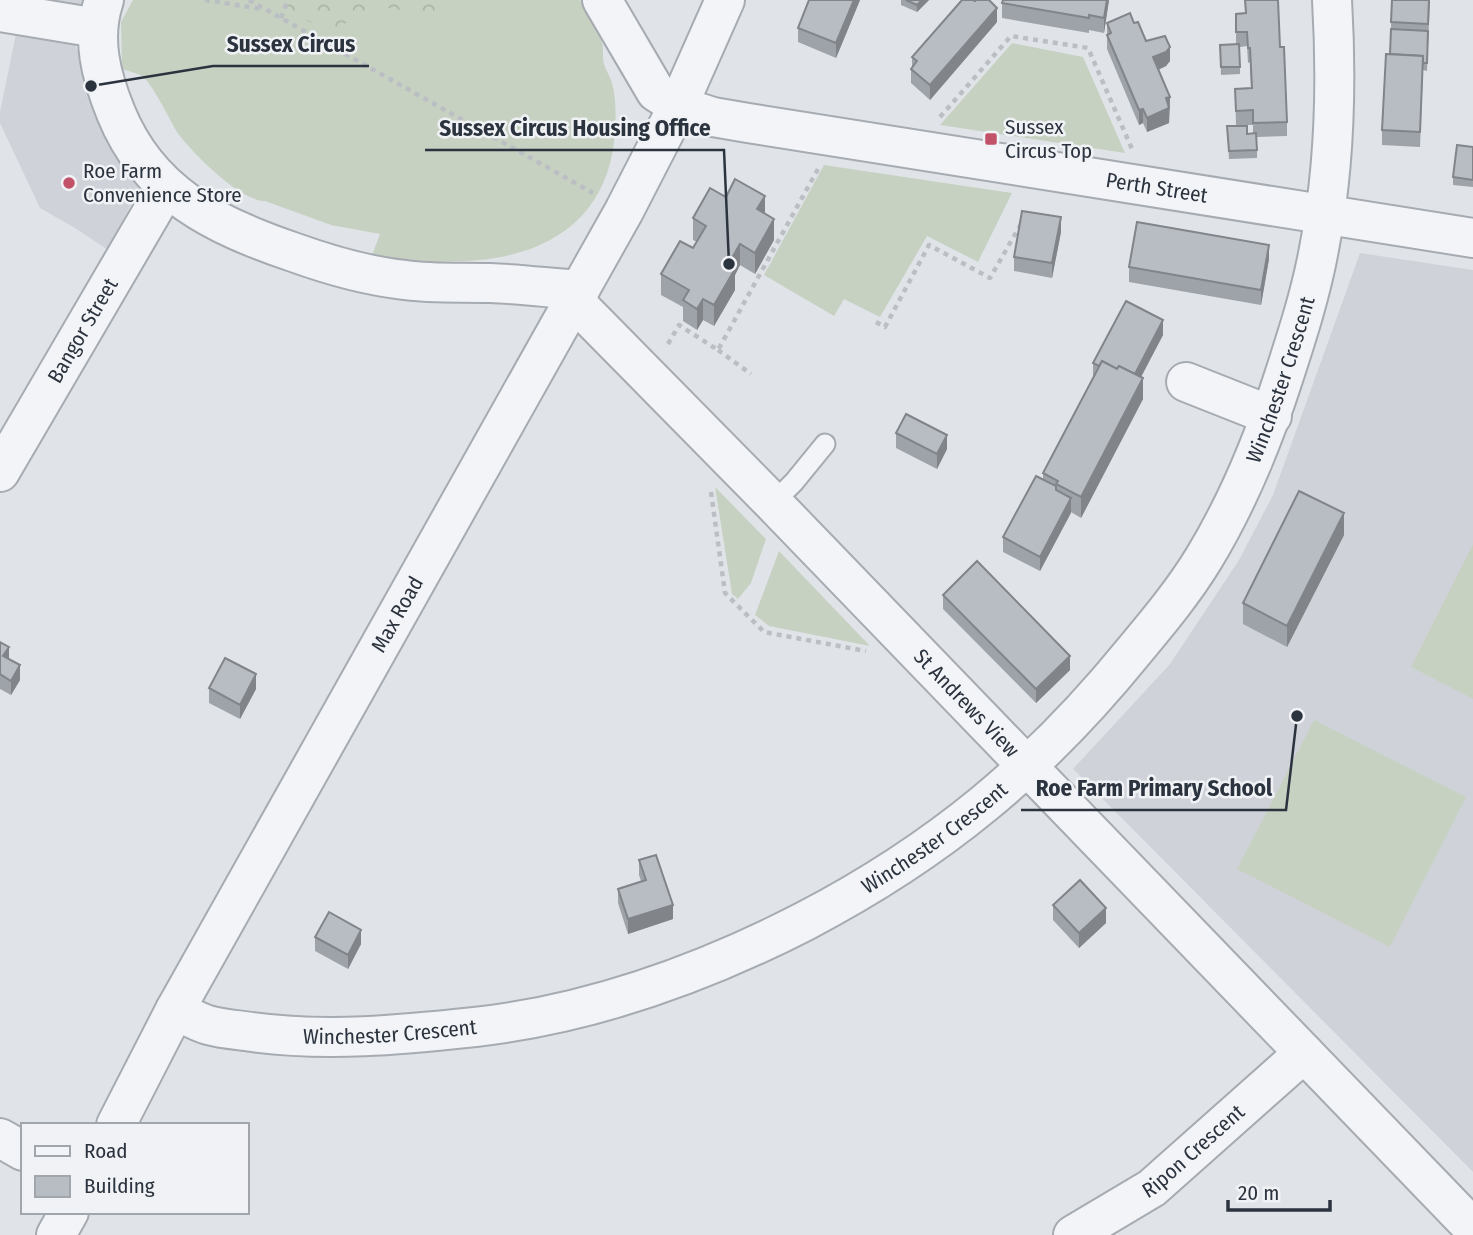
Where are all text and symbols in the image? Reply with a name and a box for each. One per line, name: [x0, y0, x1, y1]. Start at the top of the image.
callout: Sussex Circus: [213, 22, 369, 66]
text: Sussex Circus: [227, 30, 355, 58]
callout: Sussex Circus Housing Office: [425, 106, 724, 150]
text: Sussex Circus Housing Office: [439, 114, 711, 142]
place label: Sussex Circus Top: [1005, 114, 1092, 164]
marker: Sussex Circus Top: [983, 131, 999, 147]
place label: Roe Farm Convenience Store: [83, 158, 242, 208]
street label: Perth Street: [1104, 167, 1210, 209]
marker: Roe Farm Convenience Store: [61, 175, 77, 191]
street label: Bangor Street: [42, 273, 124, 388]
street label: Winchester Crescent: [1241, 293, 1321, 467]
street label: Max Road: [366, 572, 429, 657]
street label: St Andrews View: [908, 644, 1025, 763]
callout: Roe Farm Primary School: [1021, 766, 1286, 810]
text: Roe Farm Primary School: [1036, 774, 1273, 802]
street label: Winchester Crescent: [857, 777, 1013, 899]
street label: Winchester Crescent: [302, 1014, 478, 1050]
street label: Ripon Crescent: [1138, 1099, 1250, 1204]
legend: [21, 1123, 248, 1214]
text: Road: [84, 1138, 128, 1164]
scale bar: [1228, 1168, 1330, 1212]
text: Building: [84, 1173, 155, 1199]
text: 20 m: [1238, 1180, 1279, 1206]

